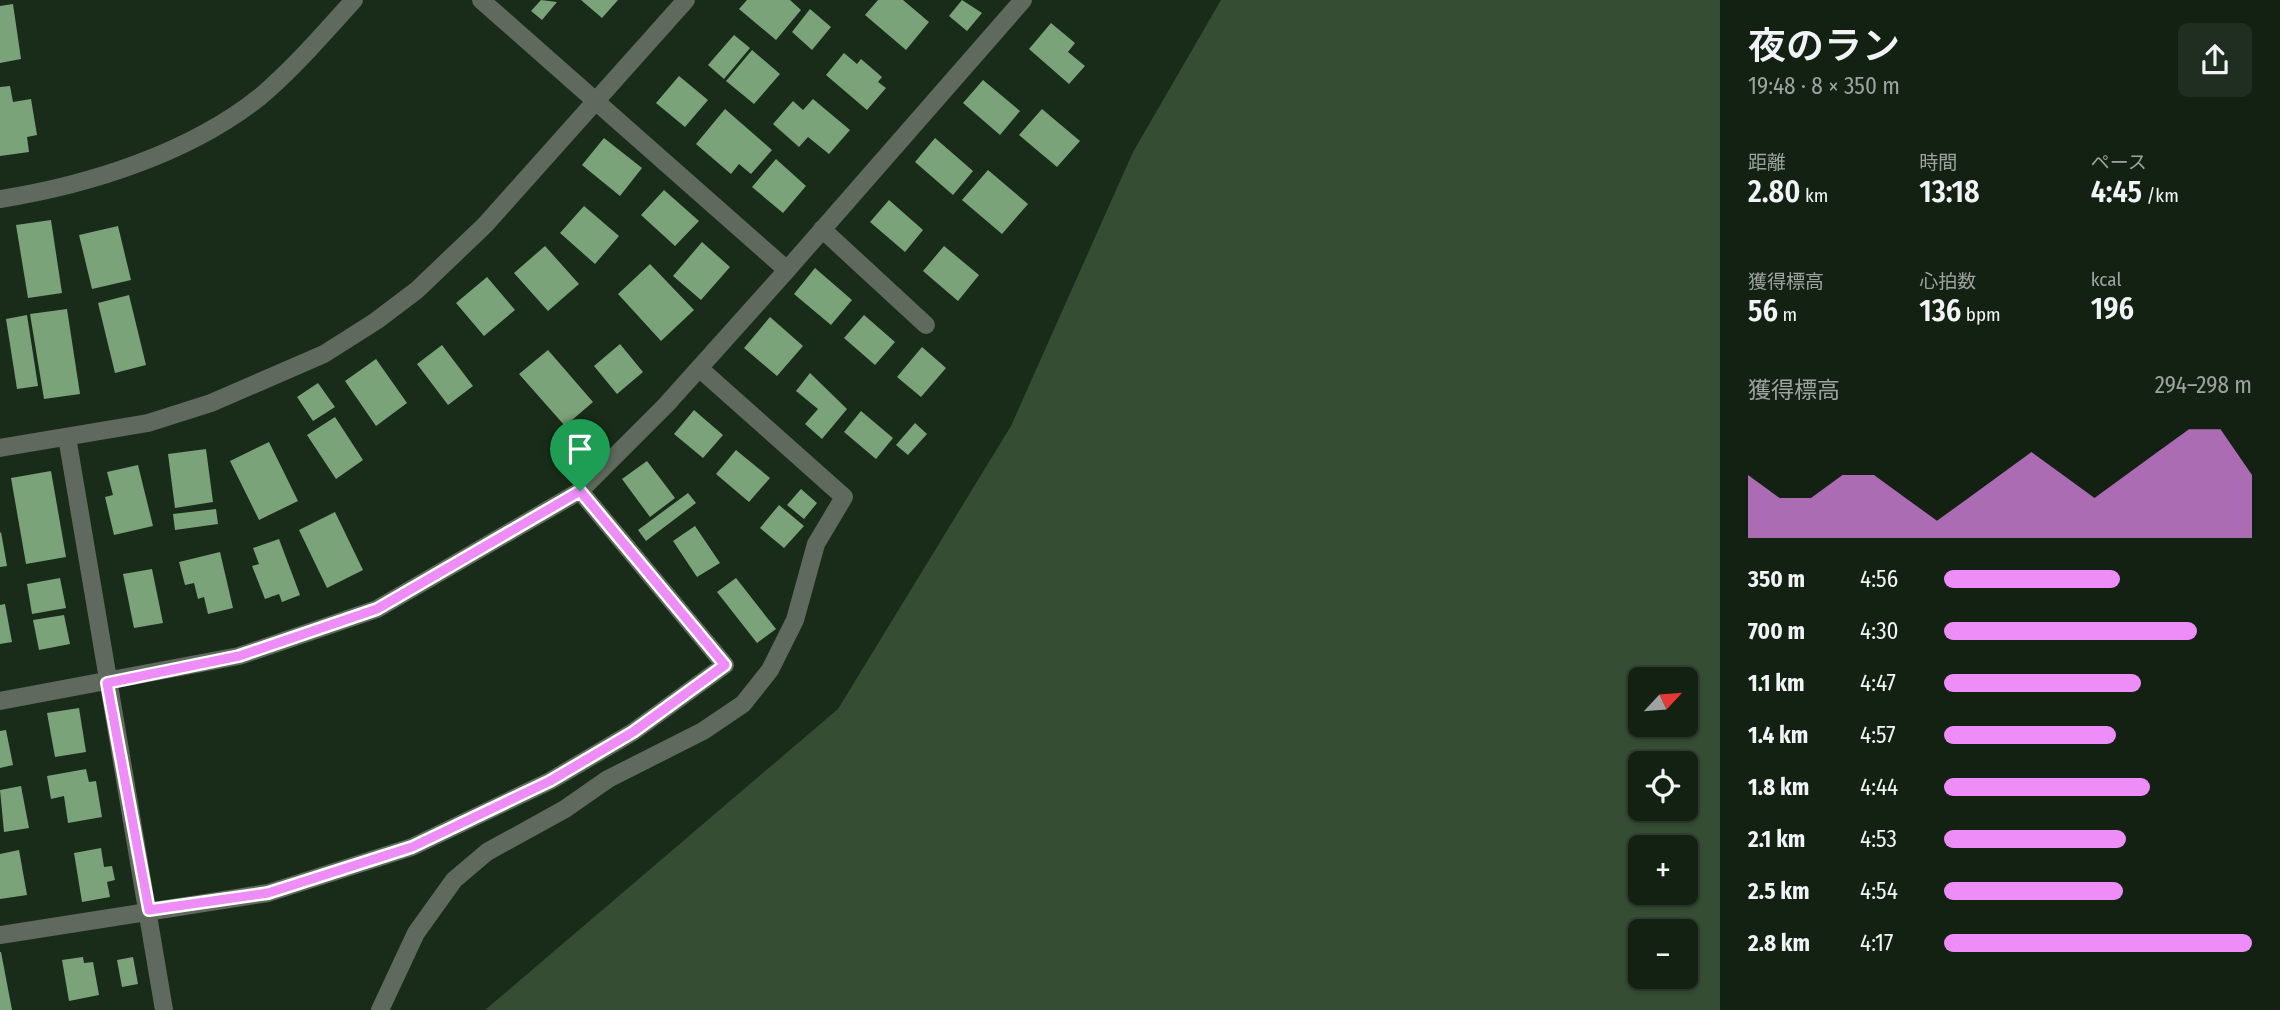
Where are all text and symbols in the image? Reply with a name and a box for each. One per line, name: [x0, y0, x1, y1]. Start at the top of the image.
text: 夜のラン: [1748, 23, 1900, 69]
button: share: [2178, 23, 2252, 97]
text: 19:48 · 8 × 350 m: [1748, 72, 1900, 100]
text: 距離: [1748, 151, 1786, 174]
text: 時間: [1919, 151, 1957, 174]
text: ペース: [2091, 151, 2147, 174]
text: 2.80: [1748, 174, 1800, 210]
text: 13:18: [1919, 174, 1980, 210]
text: 4:45: [2091, 174, 2142, 210]
text: km: [1800, 184, 1828, 207]
text: /km: [2142, 184, 2179, 207]
text: kcal: [2091, 268, 2121, 291]
text: 獲得標高: [1748, 270, 1824, 293]
text: 心拍数: [1919, 270, 1976, 293]
text: 196: [2091, 291, 2134, 327]
text: 56: [1748, 293, 1778, 329]
text: 136: [1919, 293, 1961, 329]
text: m: [1778, 303, 1797, 326]
text: bpm: [1961, 303, 2001, 326]
text: 294–298 m: [2155, 371, 2252, 399]
text: 獲得標高: [1748, 376, 1840, 404]
pin: [550, 419, 610, 491]
icon: arrive: [561, 430, 599, 468]
text: 350 m: [1748, 565, 1805, 593]
text: 4:56: [1860, 565, 1898, 593]
text: 700 m: [1748, 617, 1805, 645]
text: 4:30: [1860, 617, 1899, 645]
north arrow: [1628, 667, 1698, 737]
map controls: [1628, 667, 1698, 989]
text: 1.1 km: [1748, 669, 1804, 697]
text: 4:47: [1860, 669, 1896, 697]
text: 1.4 km: [1748, 721, 1808, 749]
text: 4:57: [1860, 721, 1896, 749]
button: locate: [1628, 751, 1698, 821]
text: 1.8 km: [1748, 773, 1809, 801]
text: 4:44: [1860, 773, 1898, 801]
text: 2.1 km: [1748, 825, 1805, 853]
text: 4:53: [1860, 825, 1897, 853]
button: +: [1628, 835, 1698, 905]
text: 2.5 km: [1748, 877, 1809, 905]
text: 4:54: [1860, 877, 1898, 905]
button: −: [1628, 919, 1698, 989]
text: 2.8 km: [1748, 929, 1810, 957]
text: 4:17: [1860, 929, 1893, 957]

